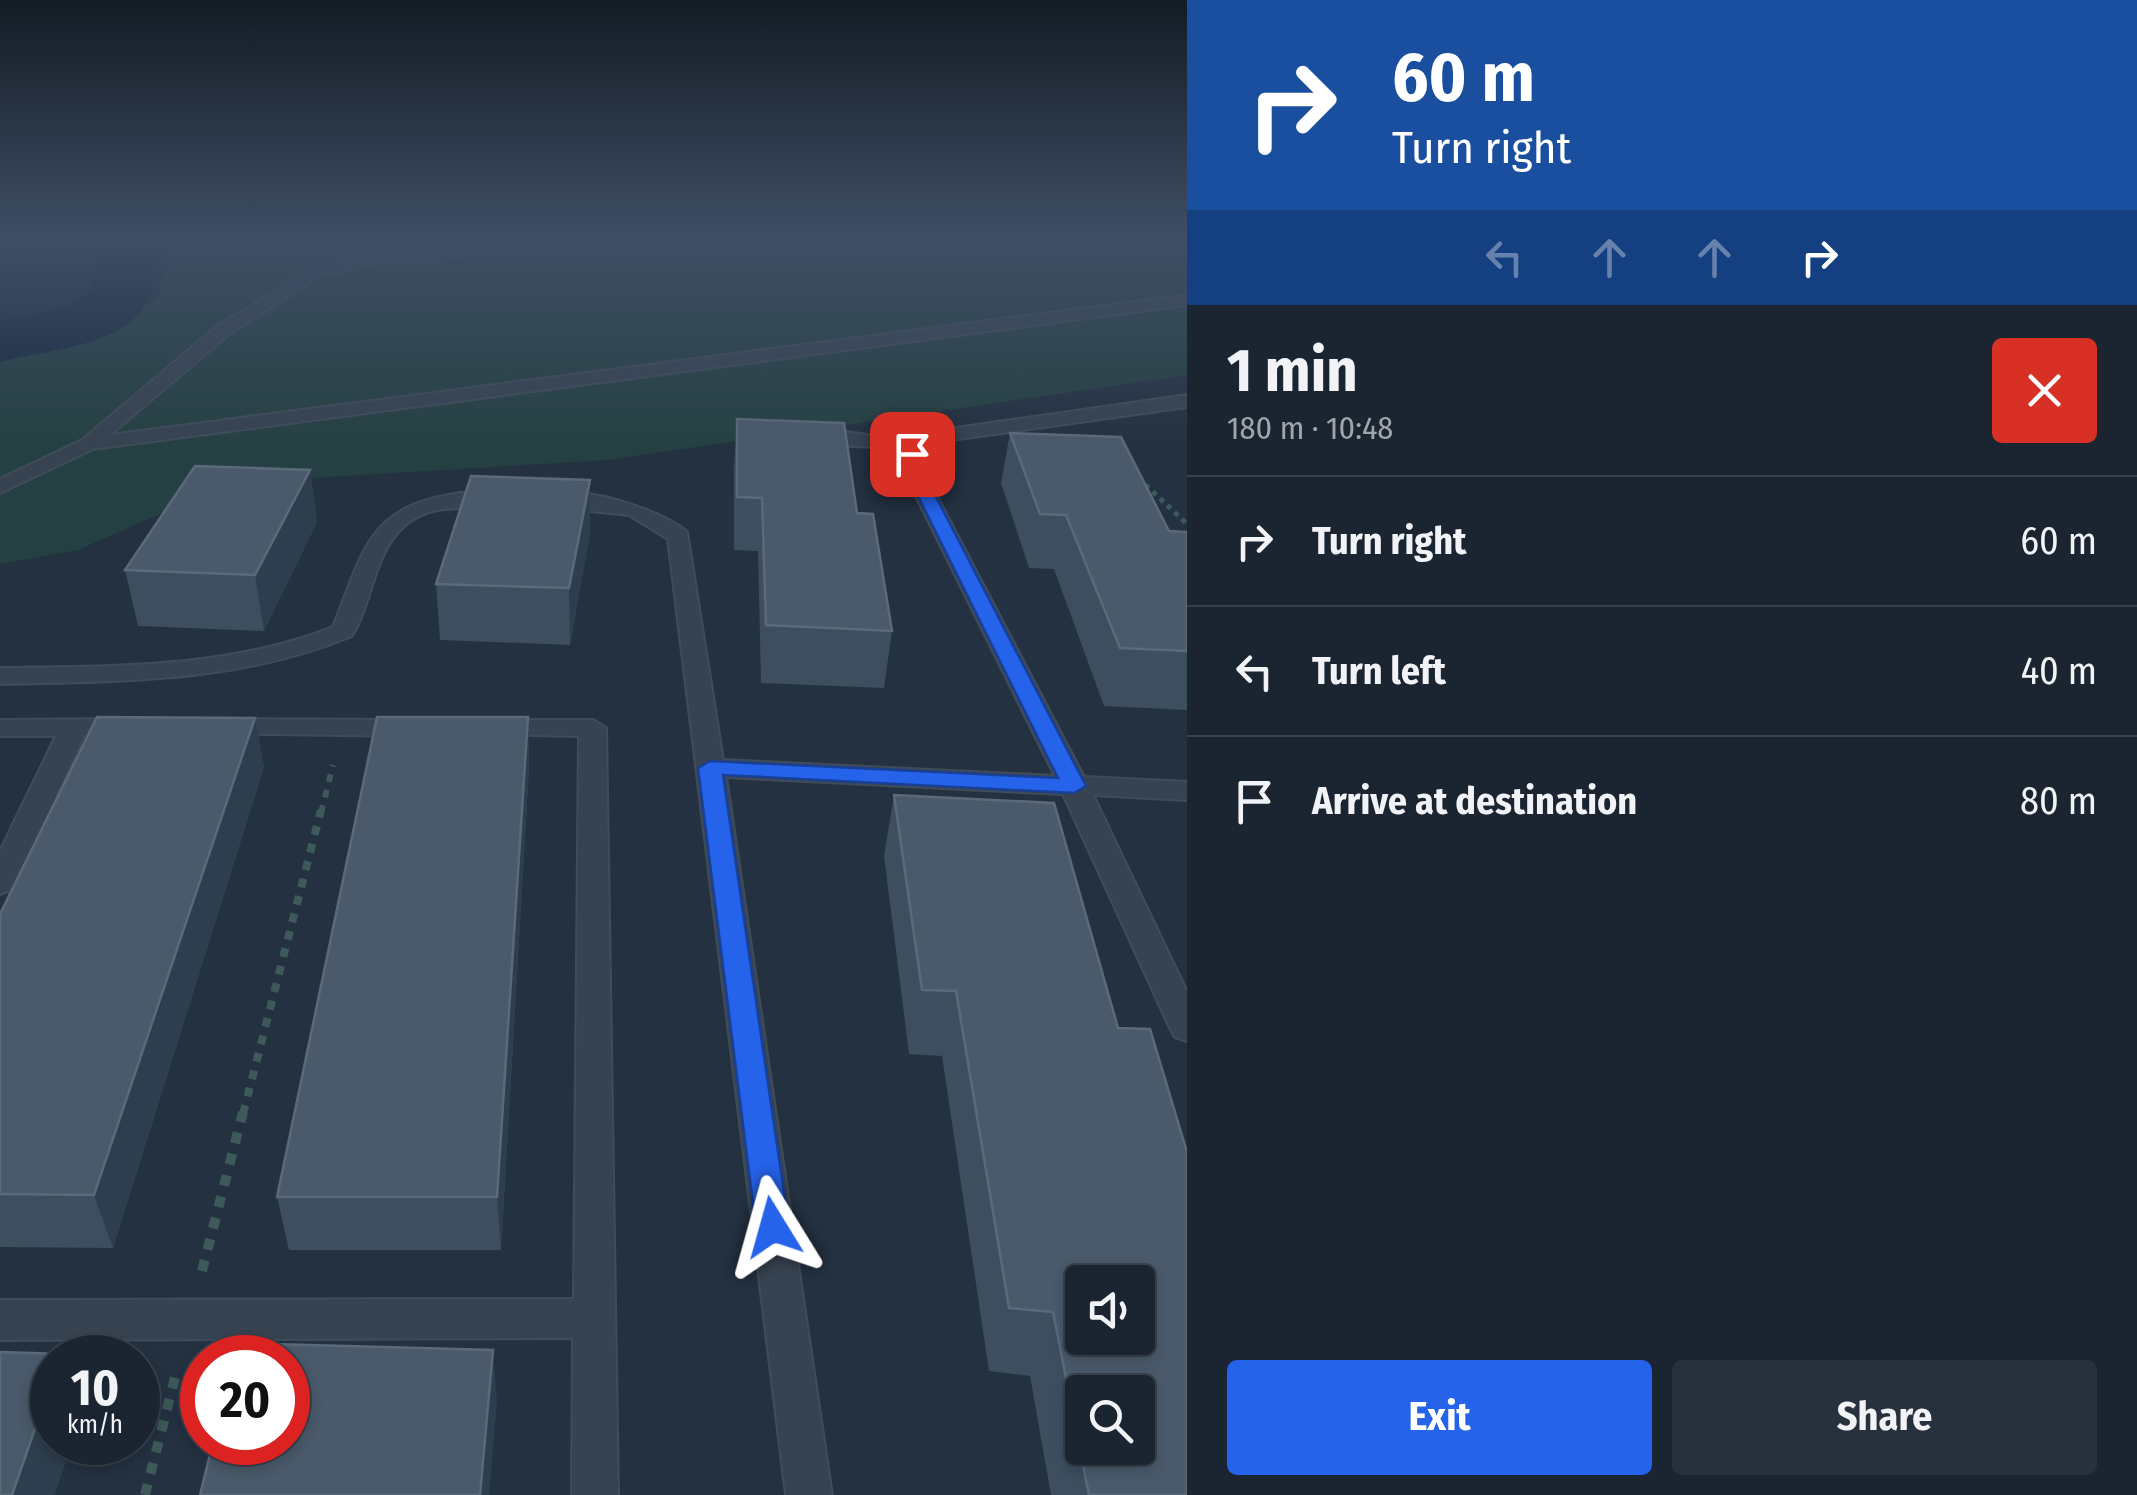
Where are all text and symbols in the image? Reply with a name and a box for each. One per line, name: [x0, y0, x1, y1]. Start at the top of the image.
text: 60 m: [1392, 36, 1535, 120]
icon: right: [1227, 40, 1357, 170]
text: Turn right: [1392, 121, 1571, 175]
icon: left: [1477, 230, 1532, 285]
icon: ahead: [1582, 230, 1637, 285]
icon: ahead: [1687, 230, 1742, 285]
icon: right: [1792, 230, 1847, 285]
text: 1 min: [1227, 335, 1358, 407]
button: close: [1992, 338, 2097, 443]
text: 180 m · 10:48: [1227, 409, 1393, 447]
pin: [870, 412, 955, 497]
icon: arrive: [885, 427, 940, 482]
icon: right: [1227, 514, 1282, 569]
text: Turn right: [1312, 518, 1466, 564]
text: 60 m: [2020, 518, 2097, 564]
icon: left: [1227, 644, 1282, 699]
text: Turn left: [1312, 648, 1446, 694]
text: 40 m: [2021, 648, 2097, 694]
icon: arrive: [1227, 774, 1282, 829]
text: Arrive at destination: [1312, 778, 1637, 824]
text: 80 m: [2020, 778, 2097, 824]
position arrow: [721, 1175, 825, 1279]
map controls: [1065, 1265, 1155, 1465]
button: sound: [1065, 1265, 1155, 1355]
speed limit sign: 20: [180, 1335, 310, 1465]
text: 10: [71, 1358, 119, 1418]
button: Exit: [1227, 1360, 1652, 1475]
button: Share: [1672, 1360, 2097, 1475]
button: search: [1065, 1375, 1155, 1465]
text: km/h: [67, 1410, 123, 1440]

